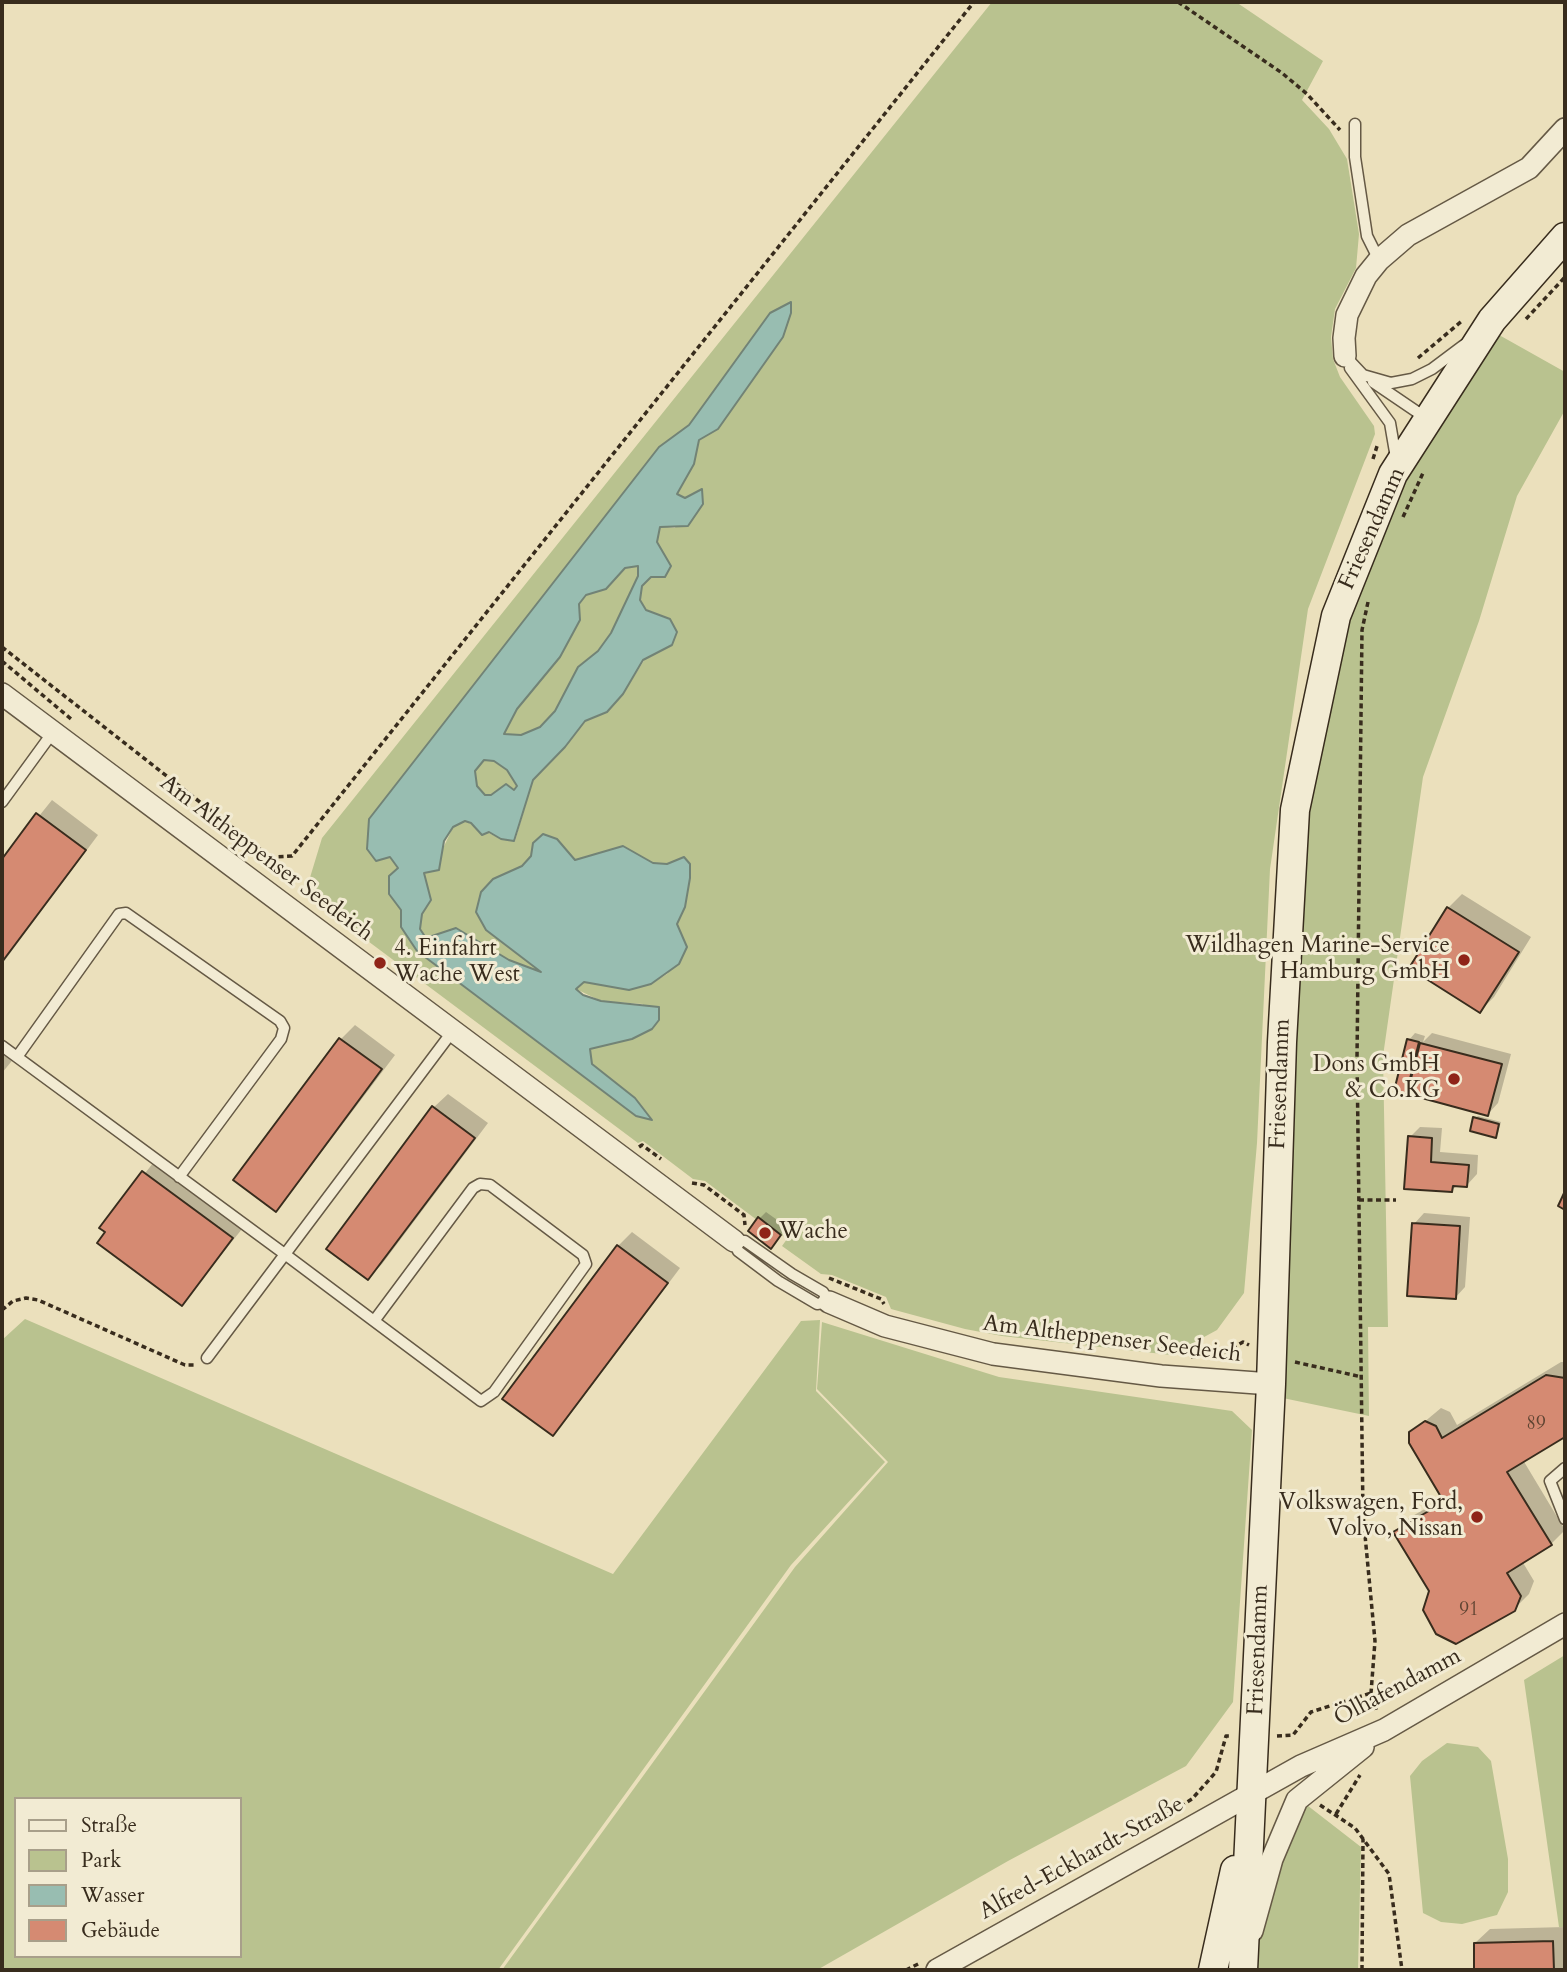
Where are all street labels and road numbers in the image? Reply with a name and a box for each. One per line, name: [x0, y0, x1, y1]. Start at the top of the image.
street label: Friesendamm: [1334, 464, 1412, 594]
street label: Am Altheppenser Seedeich: [154, 770, 378, 948]
street label: Friesendamm: [1265, 1018, 1297, 1150]
street label: Am Altheppenser Seedeich: [981, 1310, 1243, 1370]
street label: Friesendamm: [1243, 1584, 1275, 1716]
street label: Ölhafendamm: [1330, 1643, 1466, 1733]
street label: Alfred-Eckhardt-Straße: [975, 1791, 1189, 1927]

